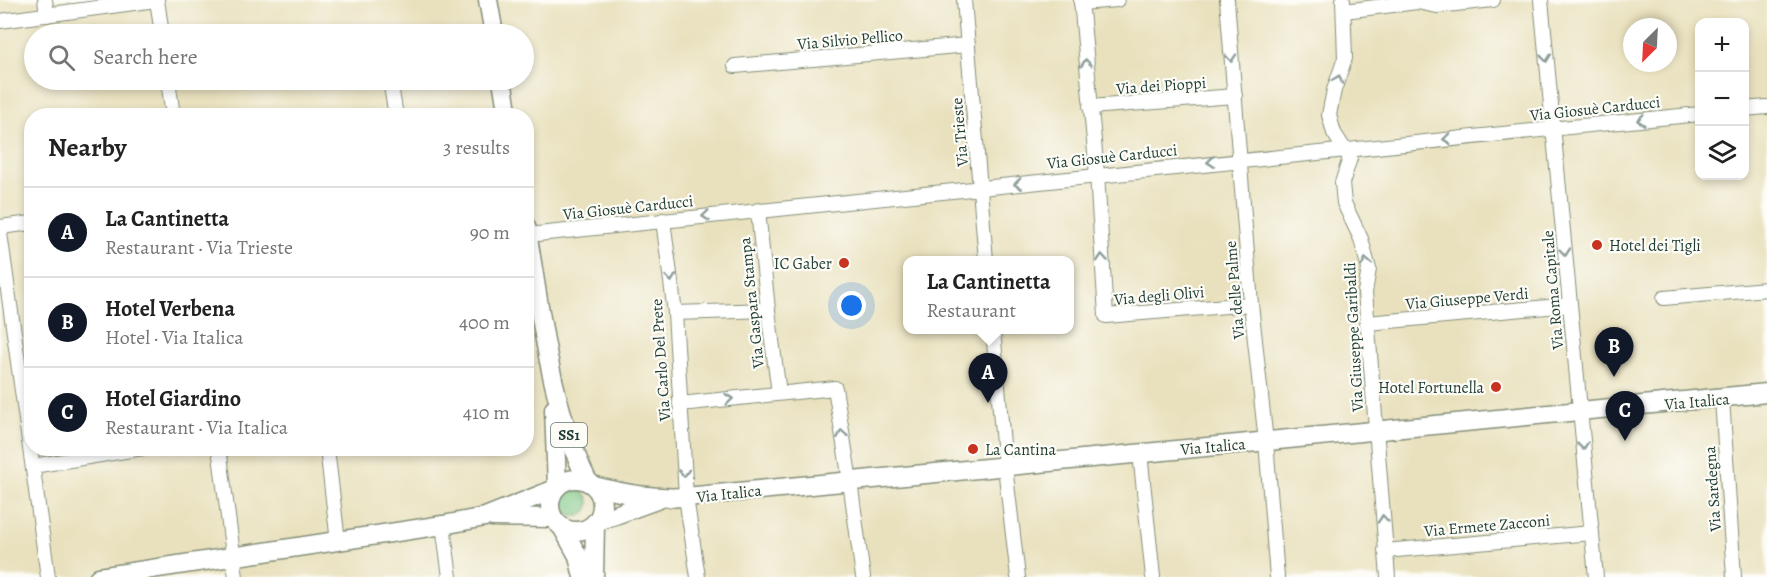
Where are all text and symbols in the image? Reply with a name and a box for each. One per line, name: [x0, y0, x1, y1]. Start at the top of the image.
north arrow: [1623, 18, 1677, 72]
map controls: [1695, 18, 1749, 180]
button: +: [1695, 18, 1749, 72]
search box: [24, 24, 534, 90]
street label: Via Silvio Pellico: [795, 24, 904, 56]
icon: search: [45, 41, 78, 74]
text: Search here: [93, 42, 198, 72]
one-way arrow: [1225, 54, 1238, 63]
one-way arrow: [1539, 54, 1552, 63]
one-way arrow: [1080, 59, 1093, 68]
street label: Via dei Pioppi: [1114, 72, 1207, 100]
button: −: [1695, 72, 1749, 126]
one-way arrow: [1330, 74, 1343, 85]
street label: Via Giosuè Carducci: [1528, 91, 1661, 127]
street label: Via Trieste: [946, 96, 974, 168]
one-way arrow: [1637, 113, 1646, 126]
button: layers: [1695, 126, 1749, 180]
text: Nearby: [48, 130, 127, 165]
one-way arrow: [1443, 132, 1452, 145]
text: 3 results: [443, 134, 510, 161]
street label: Via Giosuè Carducci: [1045, 139, 1178, 175]
one-way arrow: [1207, 155, 1216, 168]
one-way arrow: [1013, 177, 1022, 189]
street label: Via Giosuè Carducci: [561, 190, 694, 226]
text: La Cantinetta: [105, 204, 229, 234]
one-way arrow: [701, 209, 710, 221]
text: A: [61, 219, 74, 246]
text: 90 m: [470, 219, 510, 246]
street label: Via Roma Capitale: [1537, 229, 1569, 351]
text: Restaurant · Via Trieste: [105, 234, 293, 261]
place label: Hotel dei Tigli: [1609, 235, 1701, 257]
street label: Via Gaspara Stampa: [734, 236, 770, 370]
marker: Hotel dei Tigli: [1590, 238, 1604, 252]
street label: Via delle Palme: [1220, 240, 1250, 341]
one-way arrow: [1558, 248, 1571, 257]
place label: IC Gaber: [774, 253, 832, 275]
one-way arrow: [1095, 253, 1108, 262]
marker: IC Gaber: [837, 256, 851, 270]
popup: [903, 256, 1074, 334]
one-way arrow: [1360, 257, 1373, 267]
street label: Via Giuseppe Garibaldi: [1339, 262, 1369, 413]
text: La Cantinetta: [926, 267, 1051, 297]
one-way arrow: [664, 274, 677, 283]
street label: Via degli Olivi: [1112, 281, 1205, 311]
street label: Via Giuseppe Verdi: [1404, 283, 1530, 315]
your location: [837, 291, 866, 320]
text: Hotel Verbena: [105, 294, 235, 324]
text: Restaurant: [926, 297, 1016, 324]
street label: Via Carlo Del Prete: [646, 298, 676, 423]
text: B: [61, 309, 74, 336]
text: 400 m: [459, 309, 510, 336]
text: Hotel · Via Italica: [105, 324, 244, 351]
pin: B: [1594, 328, 1634, 377]
pin: A: [968, 354, 1008, 403]
place label: Hotel Fortunella: [1378, 377, 1485, 399]
marker: Hotel Fortunella: [1489, 380, 1503, 394]
text: Hotel Giardino: [105, 384, 241, 414]
street label: Via Italica: [1663, 388, 1731, 416]
pin: C: [1606, 392, 1644, 441]
one-way arrow: [725, 393, 734, 405]
text: C: [61, 399, 74, 426]
text: 410 m: [463, 399, 510, 426]
text: Restaurant · Via Italica: [105, 414, 288, 441]
road number: SS1: [551, 423, 587, 447]
one-way arrow: [837, 430, 849, 439]
street label: Via Italica: [1179, 433, 1247, 461]
place label: La Cantina: [985, 439, 1057, 461]
marker: La Cantina: [966, 442, 980, 456]
one-way arrow: [1576, 442, 1589, 451]
street label: Via Sardegna: [1699, 445, 1727, 533]
one-way arrow: [677, 468, 690, 477]
street label: Via Italica: [695, 480, 763, 508]
street label: Via Ermete Zacconi: [1422, 510, 1551, 543]
one-way arrow: [1377, 514, 1390, 523]

